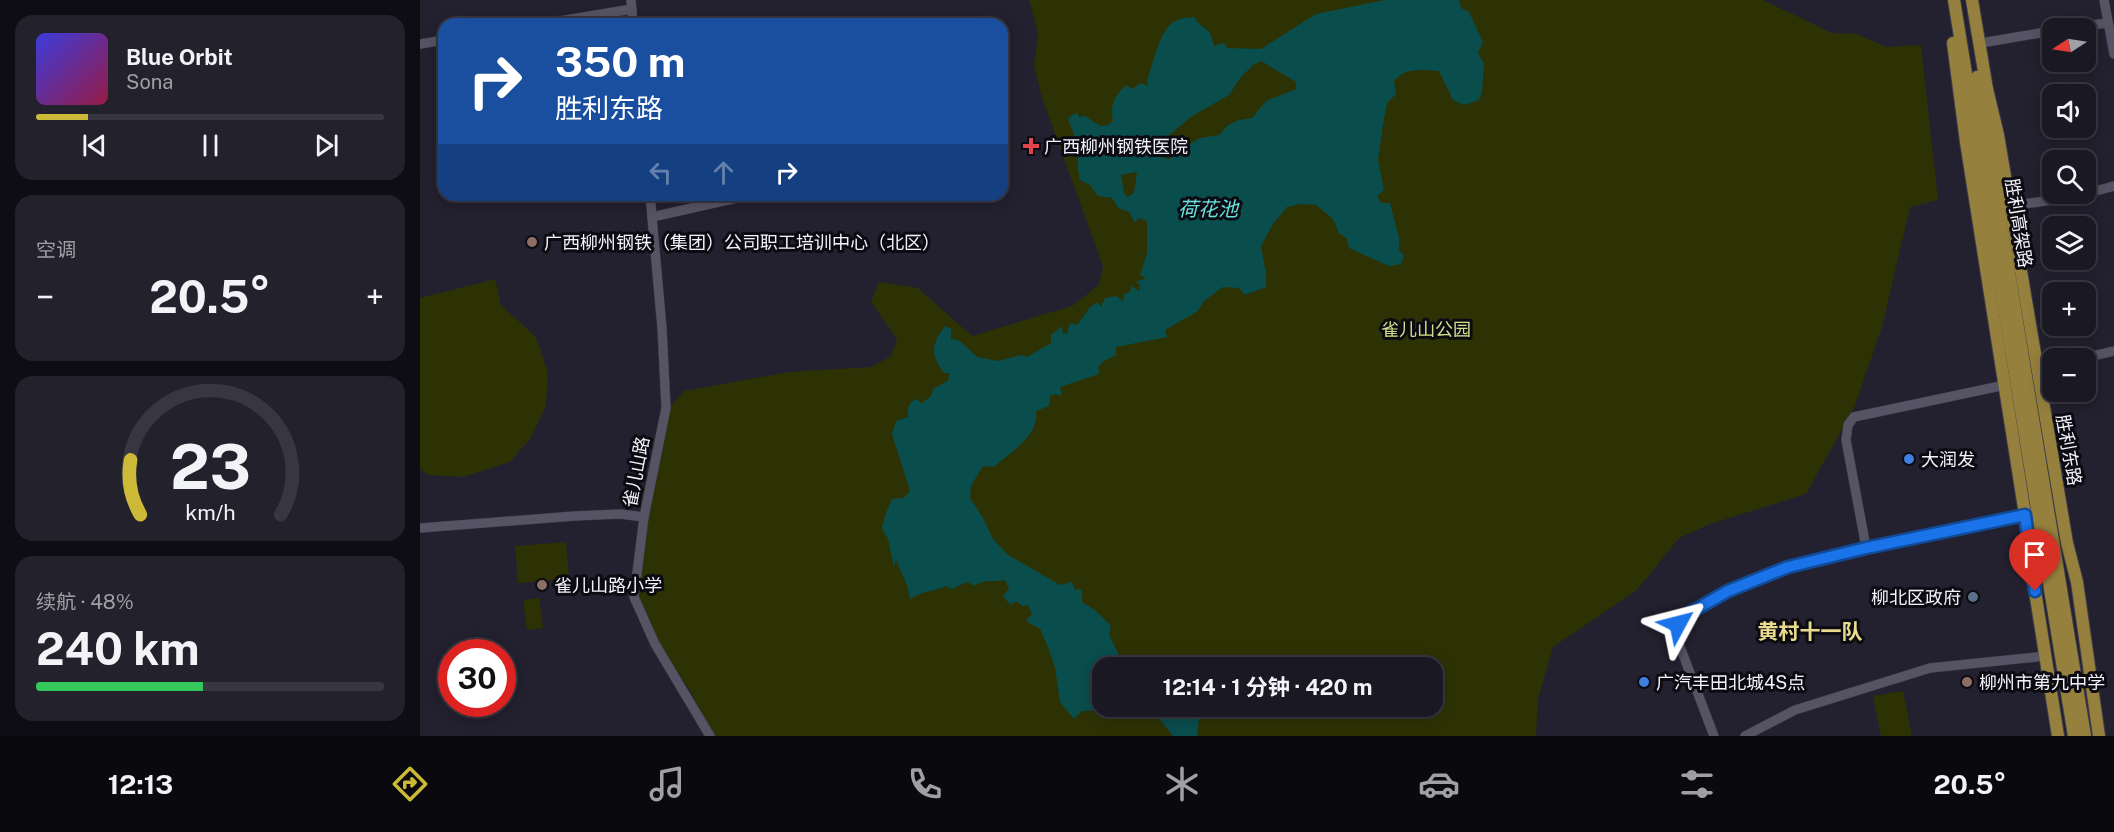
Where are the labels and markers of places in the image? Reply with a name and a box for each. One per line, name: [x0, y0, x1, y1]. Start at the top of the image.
place label: 广西柳州钢铁医院: [1044, 136, 1188, 157]
marker: 广西柳州钢铁医院: [1022, 137, 1040, 155]
place label: 广西柳州钢铁（集团）公司职工培训中心（北区）: [544, 232, 940, 253]
marker: 广西柳州钢铁（集团）公司职工培训中心（北区）: [525, 235, 539, 249]
place label: 大润发: [1921, 449, 1975, 470]
marker: 大润发: [1902, 452, 1916, 466]
pin: [2009, 529, 2060, 591]
place label: 雀儿山路小学: [554, 575, 662, 596]
marker: 雀儿山路小学: [535, 578, 549, 592]
place label: 柳北区政府: [1871, 587, 1961, 608]
marker: 柳北区政府: [1966, 590, 1980, 604]
place label: 广汽丰田北城4S点: [1656, 672, 1805, 693]
place label: 柳州市第九中学: [1979, 672, 2105, 693]
marker: 广汽丰田北城4S点: [1637, 675, 1651, 689]
marker: 柳州市第九中学: [1960, 675, 1974, 689]

